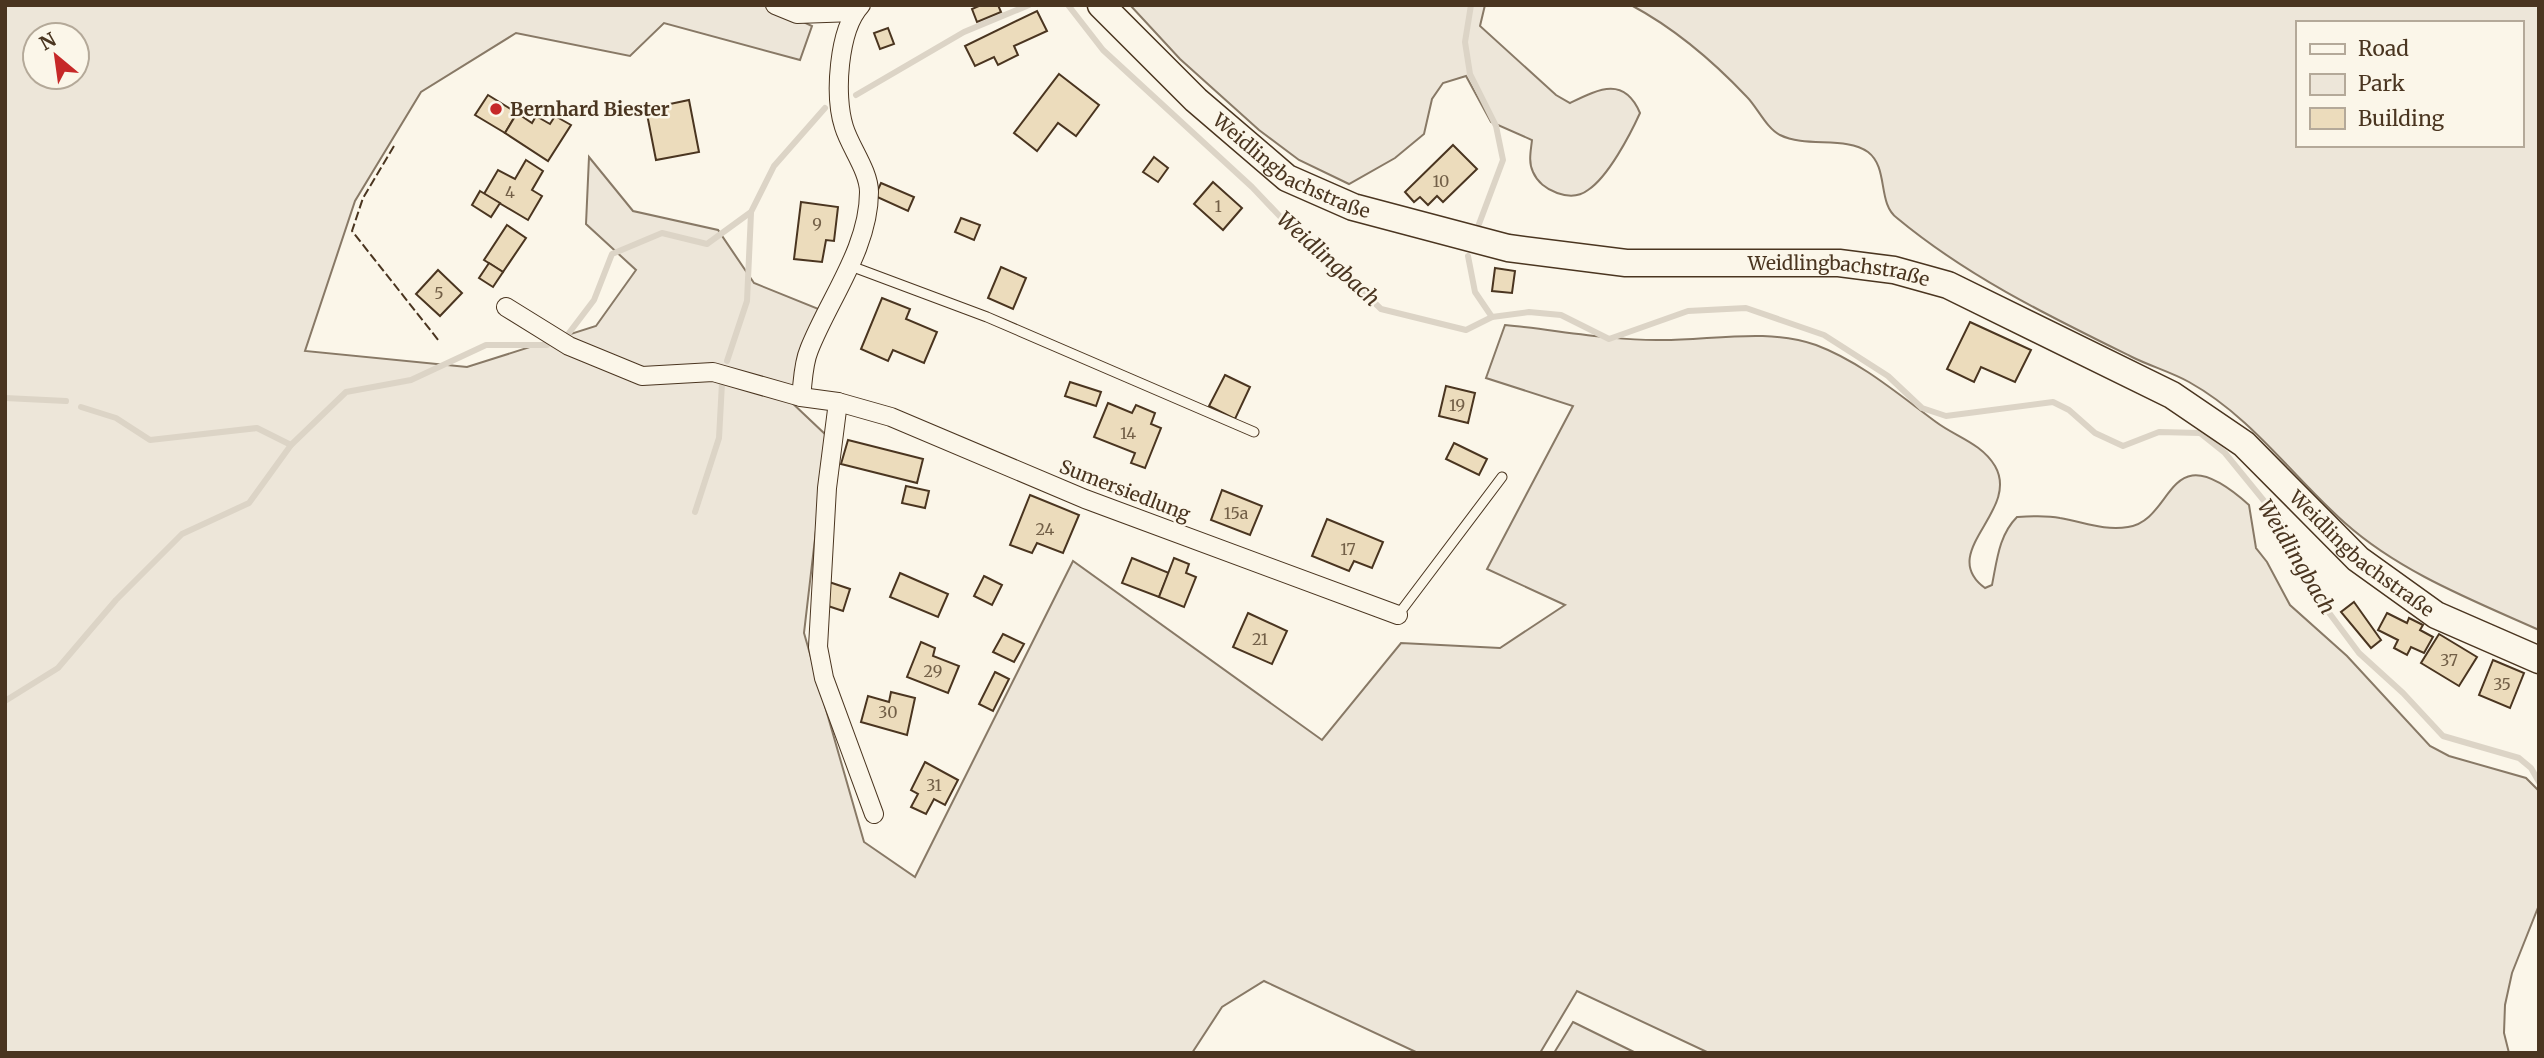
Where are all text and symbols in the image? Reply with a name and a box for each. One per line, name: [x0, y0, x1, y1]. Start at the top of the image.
north arrow: [21, 21, 91, 91]
legend: [2296, 21, 2523, 147]
text: N: [35, 27, 60, 55]
text: Road: [2358, 35, 2409, 62]
text: Park: [2358, 70, 2405, 97]
place label: Bernhard Biester: [510, 97, 670, 121]
marker: Bernhard Biester: [488, 101, 504, 117]
text: Building: [2358, 105, 2445, 132]
street label: Weidlingbachstraße: [1207, 107, 1373, 223]
house number: 10: [1433, 171, 1449, 191]
house number: 4: [505, 182, 515, 202]
house number: 1: [1214, 196, 1222, 216]
water label: Weidlingbach: [1271, 205, 1385, 312]
house number: 9: [812, 214, 822, 234]
street label: Weidlingbachstraße: [1747, 251, 1933, 291]
house number: 5: [434, 283, 444, 303]
house number: 19: [1449, 395, 1465, 415]
house number: 14: [1120, 423, 1136, 443]
street label: Sumersiedlung: [1056, 454, 1194, 526]
street label: Weidlingbachstraße: [2285, 484, 2439, 620]
water label: Weidlingbach: [2252, 495, 2340, 619]
house number: 15a: [1224, 503, 1249, 523]
house number: 24: [1036, 519, 1055, 539]
house number: 17: [1340, 539, 1356, 559]
house number: 21: [1252, 629, 1268, 649]
house number: 37: [2440, 650, 2458, 670]
house number: 29: [924, 661, 942, 681]
house number: 35: [2493, 674, 2511, 694]
house number: 30: [878, 702, 898, 722]
house number: 31: [926, 775, 942, 795]

